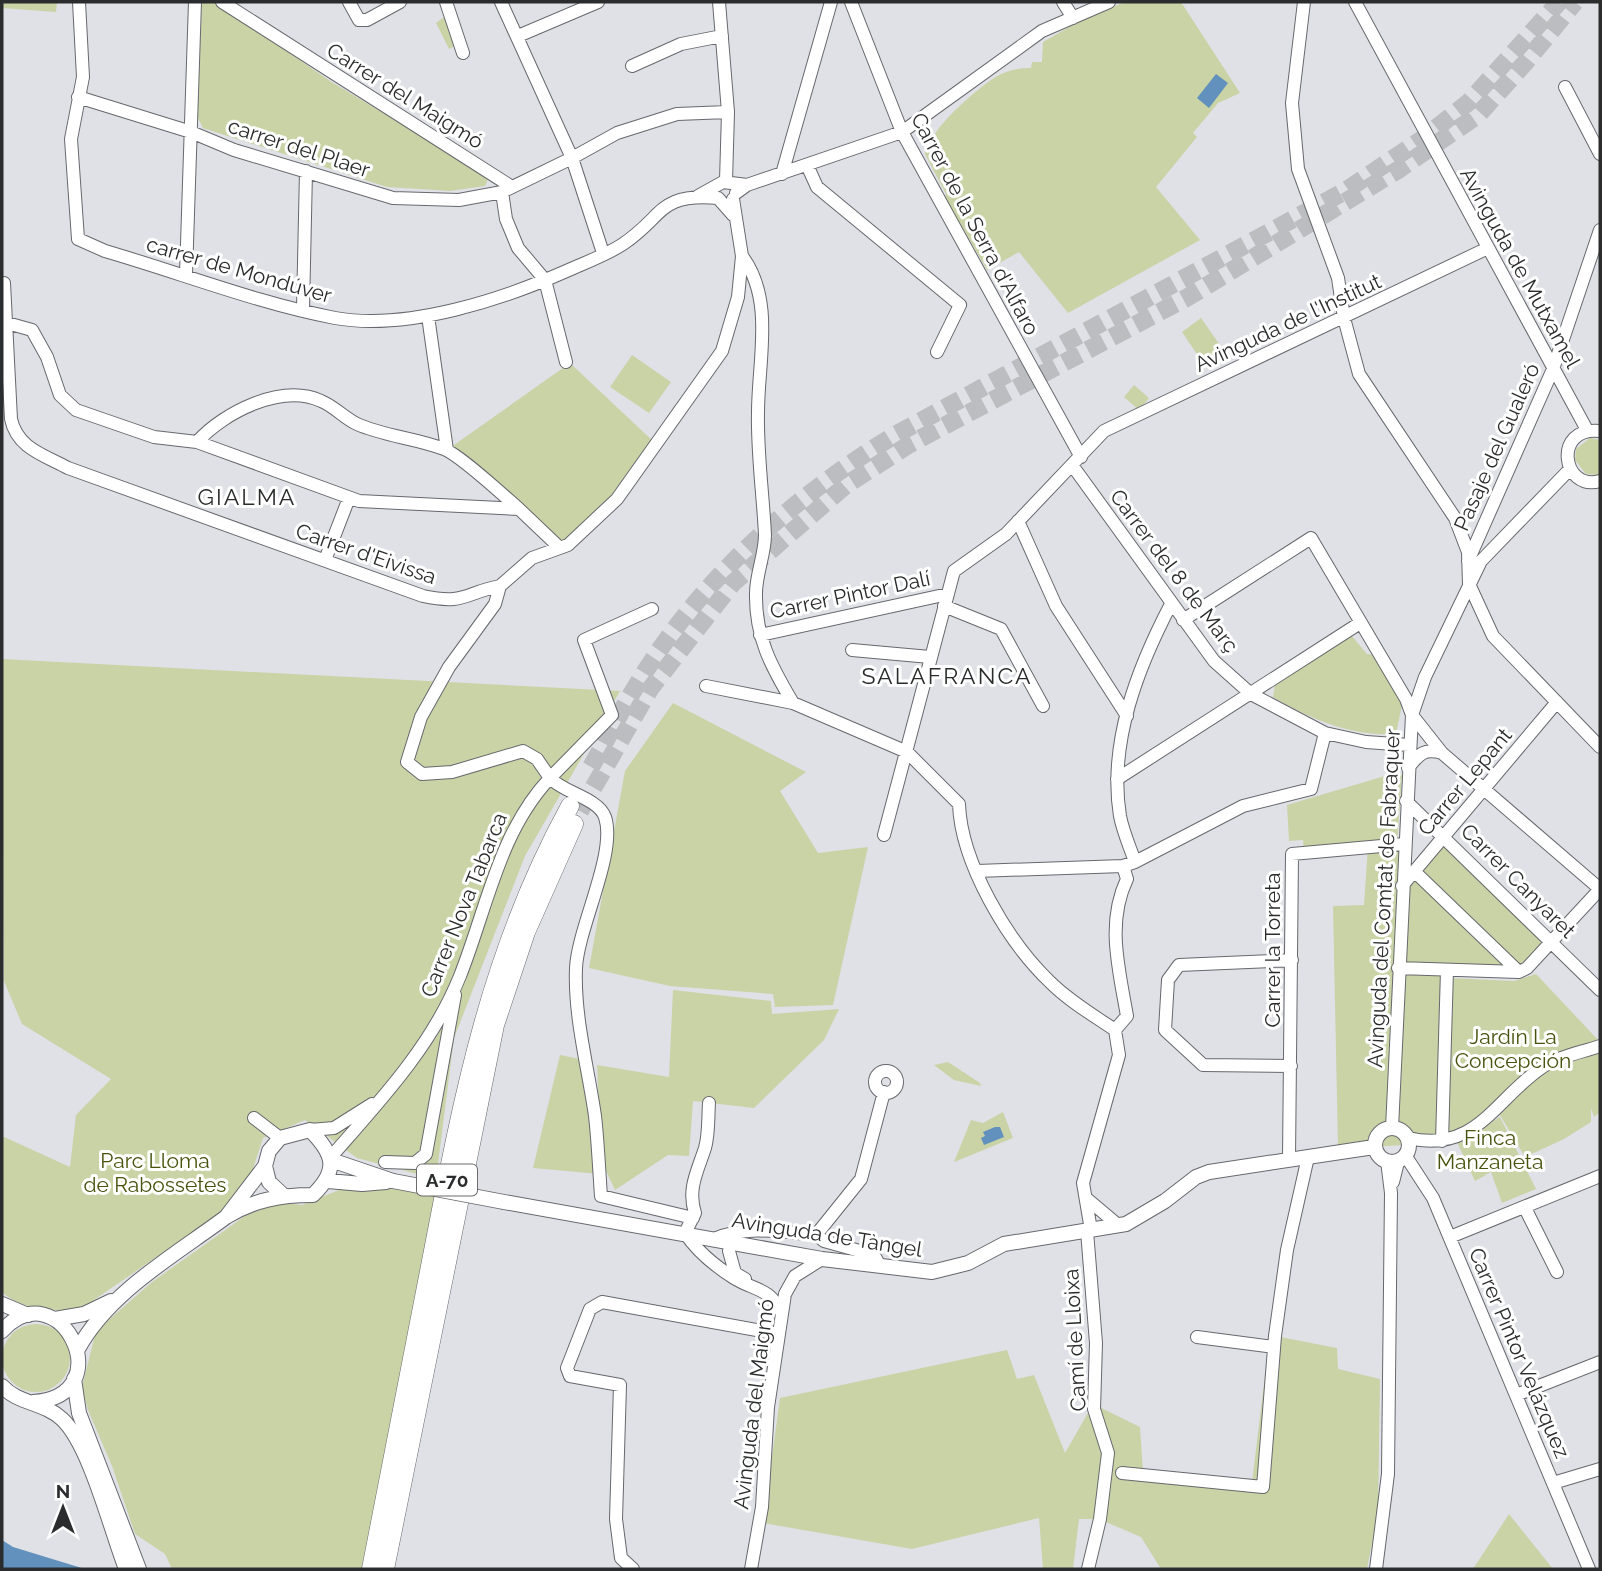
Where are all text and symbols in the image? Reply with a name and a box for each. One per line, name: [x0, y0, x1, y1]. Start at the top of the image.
street label: Carrer del Maigmó: [322, 37, 488, 154]
street label: Carrer de la Serra d'Alfaro: [906, 108, 1045, 339]
street label: carrer del Plaer: [225, 113, 374, 182]
street label: Avinguda de Mutxamel: [1455, 163, 1586, 372]
street label: carrer de Mondúver: [144, 231, 335, 308]
street label: Avinguda de l'Institut: [1191, 268, 1385, 377]
street label: Pasaje del Gualeró: [1448, 359, 1545, 534]
district label: GIALMA: [198, 483, 296, 510]
street label: Carrer del 8 de Març: [1105, 484, 1244, 657]
street label: Carrer d'Eivissa: [293, 518, 440, 589]
street label: Carrer Pintor Dalí: [768, 565, 933, 624]
district label: SALAFRANCA: [861, 662, 1033, 689]
street label: Carrer Lepant: [1412, 723, 1517, 841]
street label: Avinguda del Comtat de Fabraquer: [1362, 727, 1405, 1068]
street label: Carrer Nova Tabarca: [415, 809, 512, 1001]
street label: Carrer Canyaret: [1456, 818, 1581, 943]
street label: Carrer la Torreta: [1260, 873, 1285, 1027]
park label: Jardín La Concepción: [1455, 1024, 1571, 1073]
park label: Finca Manzaneta: [1437, 1125, 1543, 1174]
park label: Parc Lloma de Rabossetes: [83, 1148, 227, 1197]
road number: A-70: [417, 1164, 477, 1196]
street label: Avinguda de Tàngel: [730, 1207, 924, 1262]
street label: Carrer Pintor Velázquez: [1464, 1244, 1575, 1462]
street label: Camí de Lloixa: [1058, 1268, 1091, 1412]
street label: Avinguda del Maigmó: [728, 1297, 779, 1511]
north arrow: [28, 1473, 98, 1543]
text: N: [56, 1480, 70, 1502]

